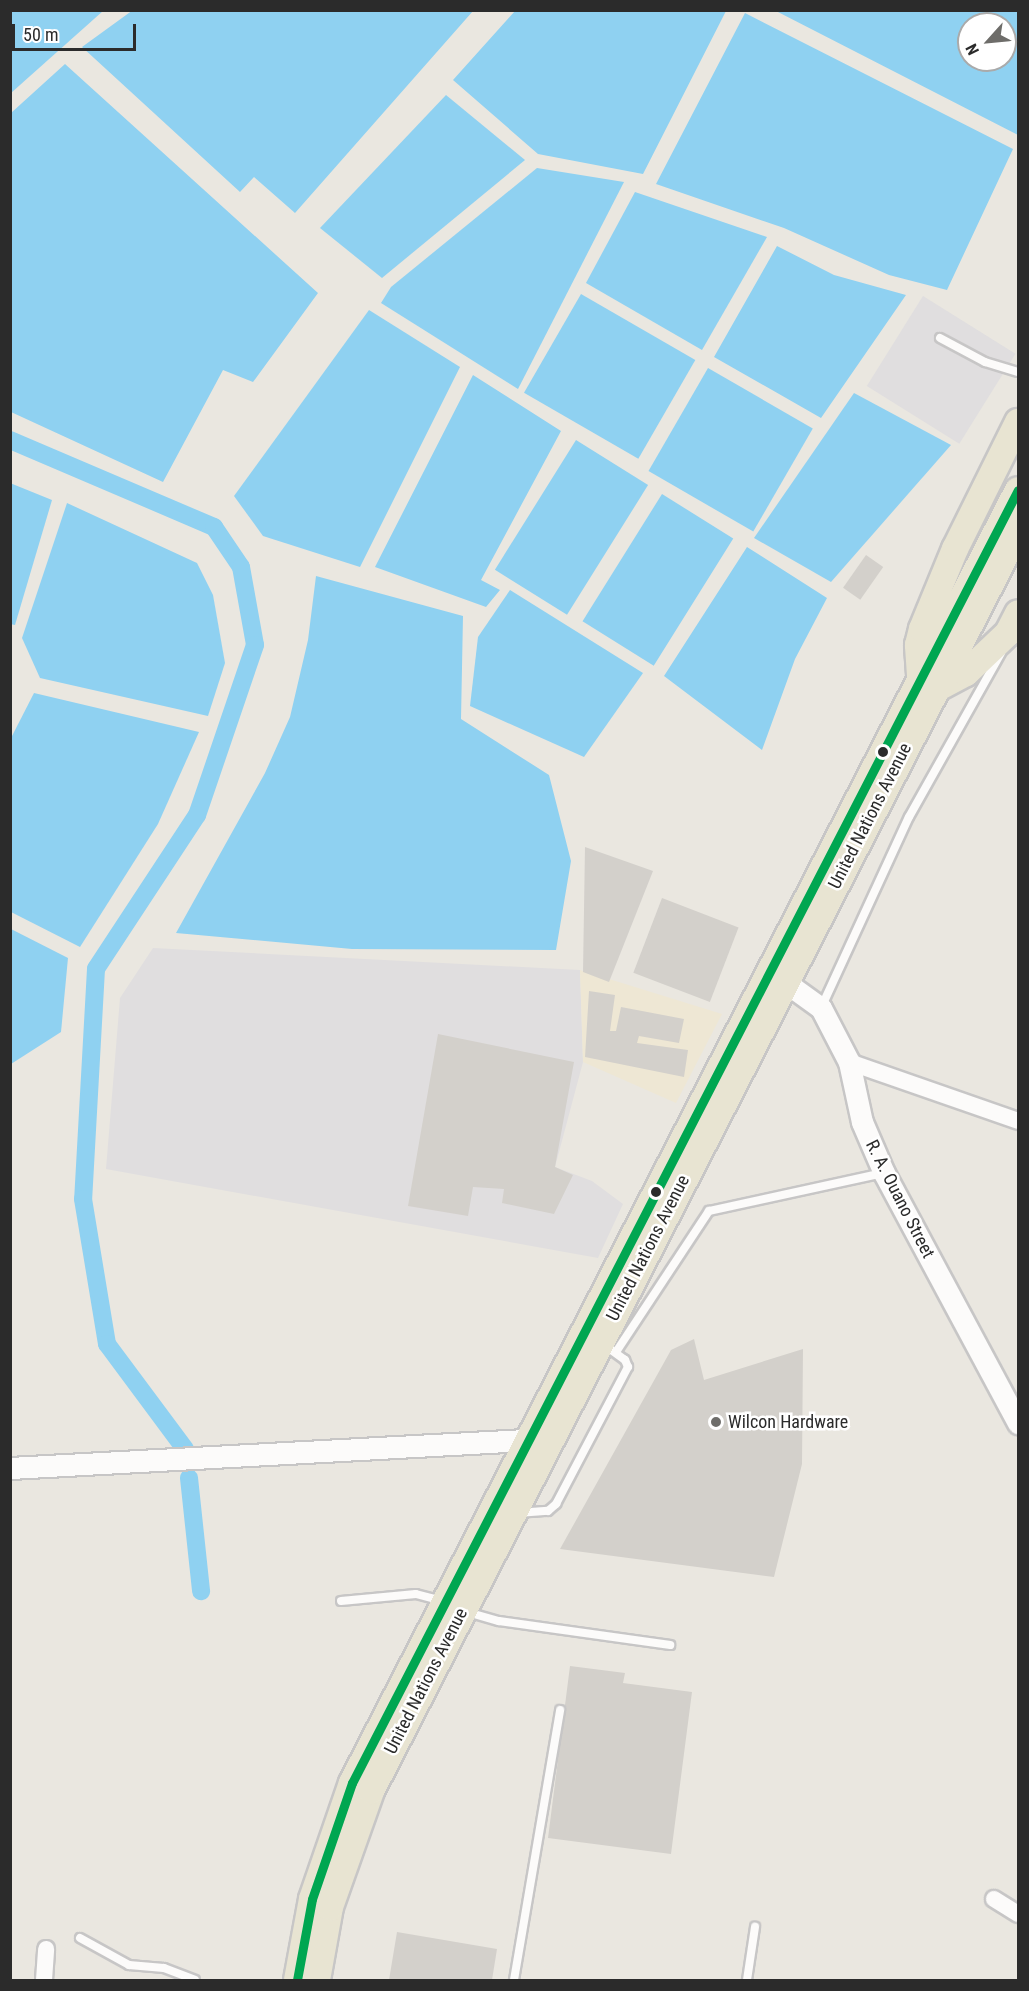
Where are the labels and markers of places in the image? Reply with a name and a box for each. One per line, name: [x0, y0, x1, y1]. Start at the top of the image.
unlabelled marker: [877, 746, 889, 758]
unlabelled marker: [650, 1186, 662, 1198]
place label: Wilcon Hardware: [728, 1411, 848, 1433]
marker: Wilcon Hardware: [709, 1415, 723, 1429]

